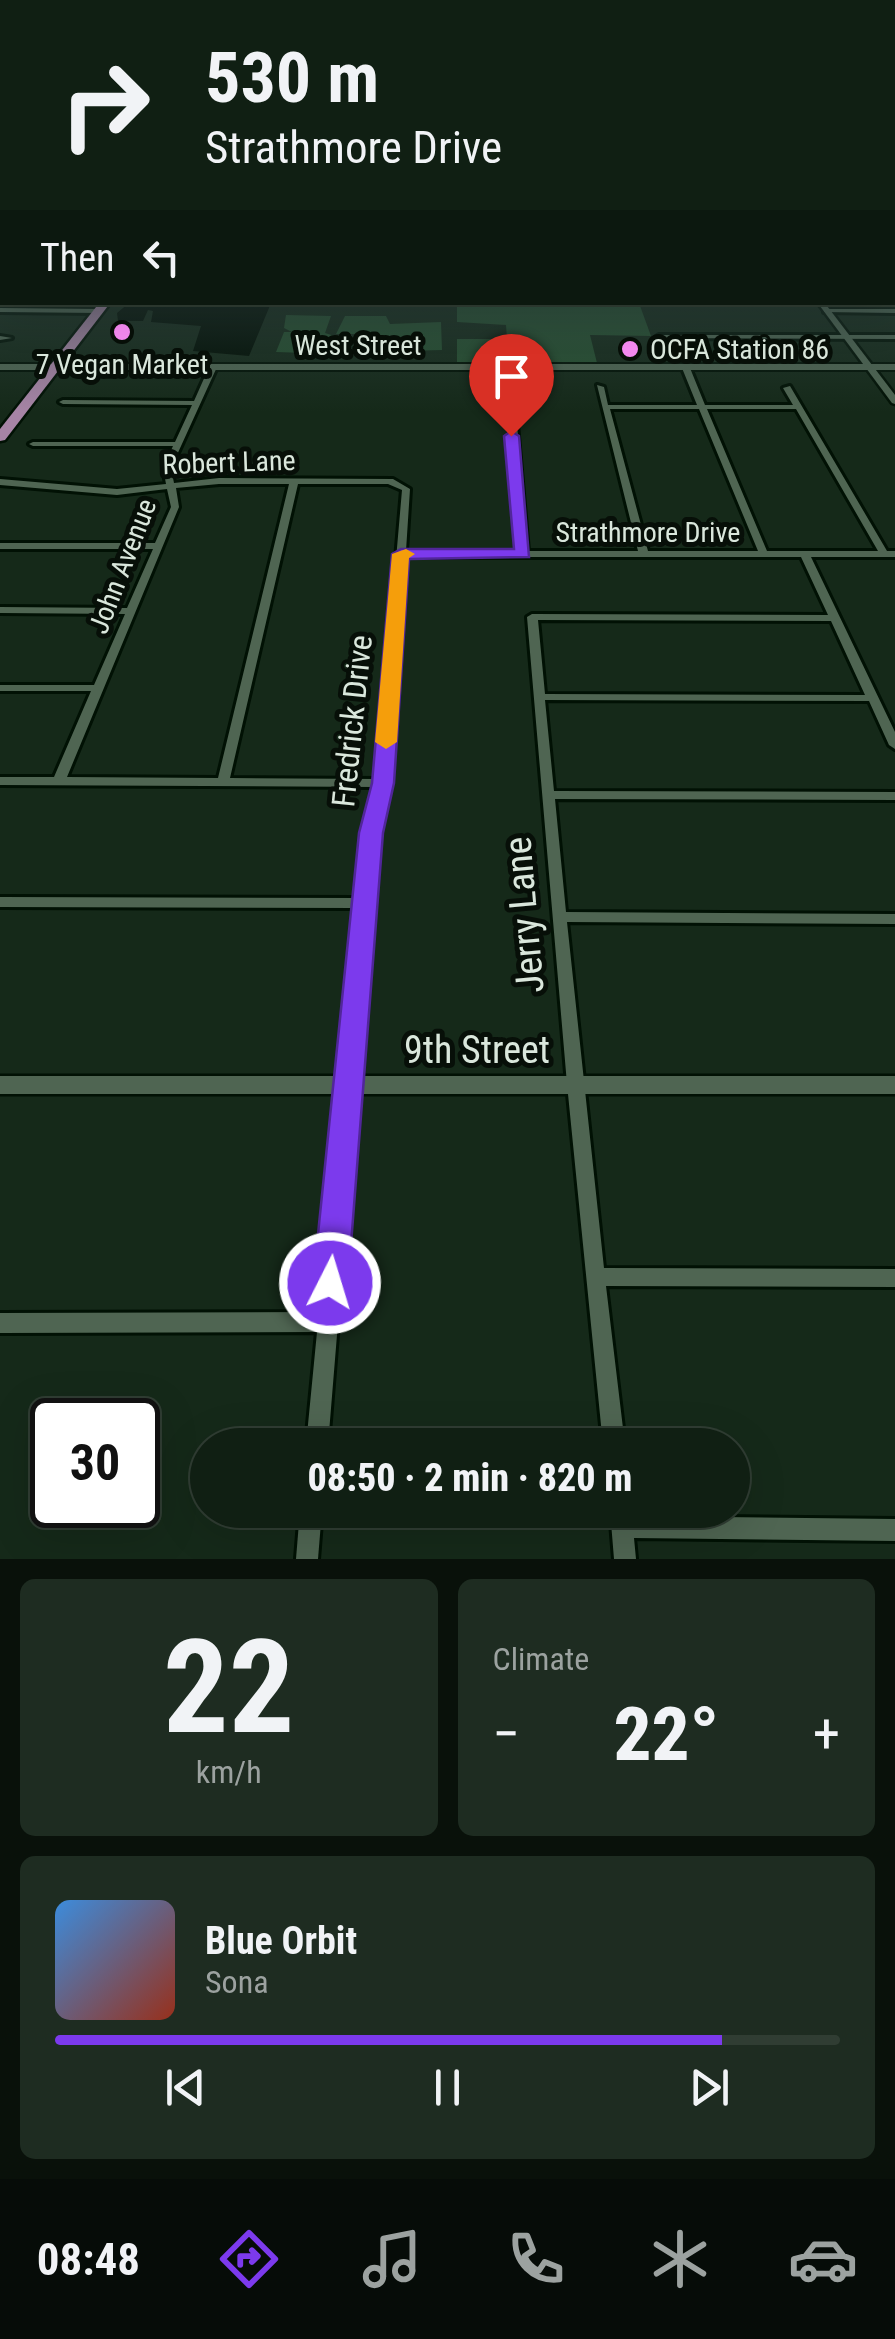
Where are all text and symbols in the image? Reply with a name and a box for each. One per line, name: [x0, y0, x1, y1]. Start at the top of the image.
text: 530 m: [205, 37, 379, 119]
icon: right: [40, 40, 170, 170]
text: Strathmore Drive: [205, 121, 502, 174]
icon: left: [134, 230, 189, 285]
text: Then: [40, 236, 114, 280]
marker: 7 Vegan Market: [111, 321, 133, 343]
street label: West Street: [294, 329, 422, 362]
place label: OCFA Station 86: [650, 333, 829, 366]
pin: [469, 334, 554, 437]
marker: OCFA Station 86: [619, 338, 641, 360]
place label: 7 Vegan Market: [36, 348, 208, 381]
icon: arrive: [484, 349, 539, 404]
street label: Robert Lane: [162, 444, 296, 481]
street label: John Avenue: [82, 494, 163, 638]
street label: Strathmore Drive: [556, 516, 740, 549]
street label: Fredrick Drive: [324, 633, 380, 809]
street label: Jerry Lane: [495, 835, 553, 995]
street label: 9th Street: [404, 1028, 550, 1072]
position arrow: [278, 1231, 382, 1335]
speed limit sign: 30: [30, 1398, 160, 1528]
text: 08:50 · 2 min · 820 m: [308, 1456, 632, 1500]
text: 22: [163, 1611, 294, 1764]
text: Climate: [493, 1640, 589, 1678]
text: 22°: [613, 1690, 719, 1778]
text: −: [493, 1702, 520, 1766]
text: +: [813, 1702, 840, 1766]
text: km/h: [196, 1753, 262, 1791]
text: Blue Orbit: [205, 1919, 357, 1963]
text: Sona: [205, 1963, 268, 2001]
icon: previous: [158, 2060, 213, 2115]
icon: pause: [420, 2060, 475, 2115]
icon: next: [682, 2060, 737, 2115]
icon: directions: [214, 2224, 284, 2294]
icon: music: [357, 2224, 427, 2294]
icon: phone: [501, 2224, 571, 2294]
icon: climate: [645, 2224, 715, 2294]
icon: car: [788, 2224, 858, 2294]
text: 08:48: [37, 2233, 140, 2286]

